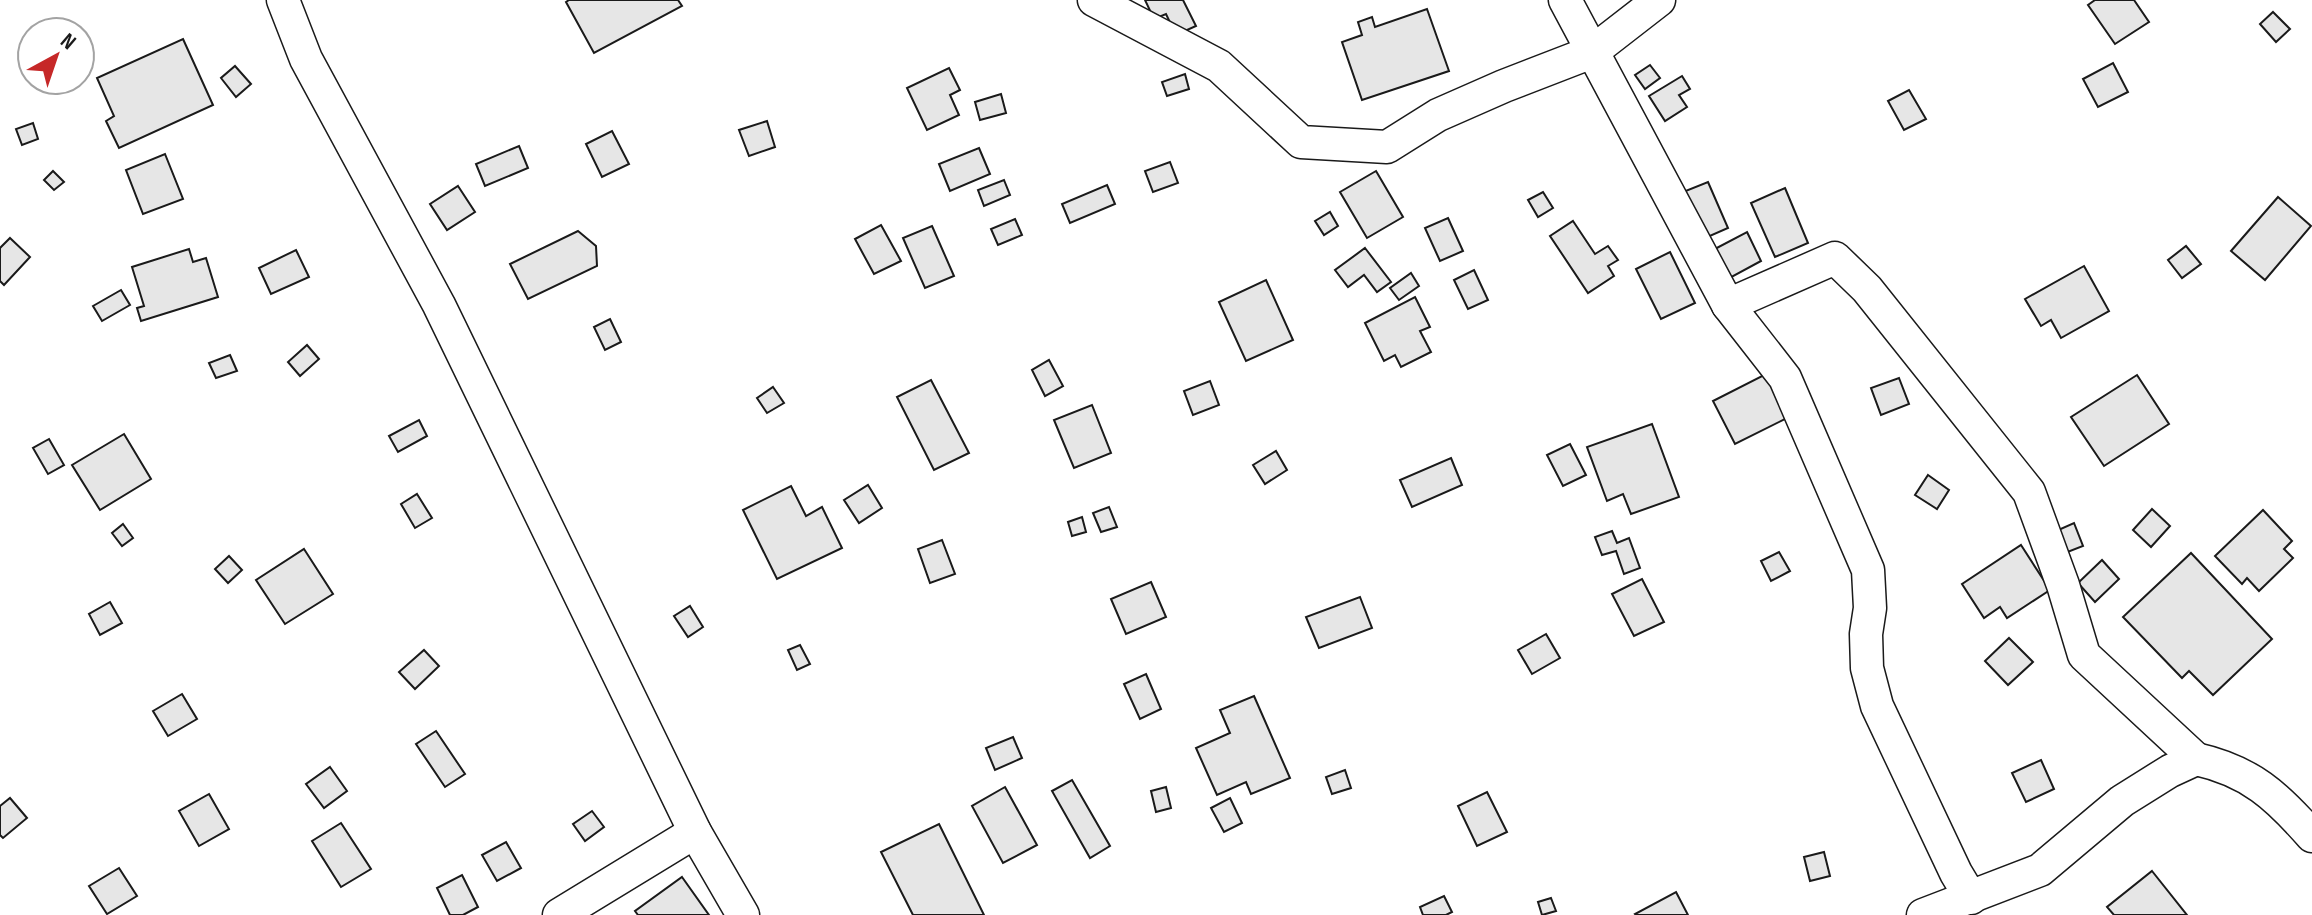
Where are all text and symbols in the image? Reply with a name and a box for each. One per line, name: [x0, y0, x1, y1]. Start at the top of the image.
north arrow: [16, 16, 96, 96]
text: N: [55, 28, 81, 56]

